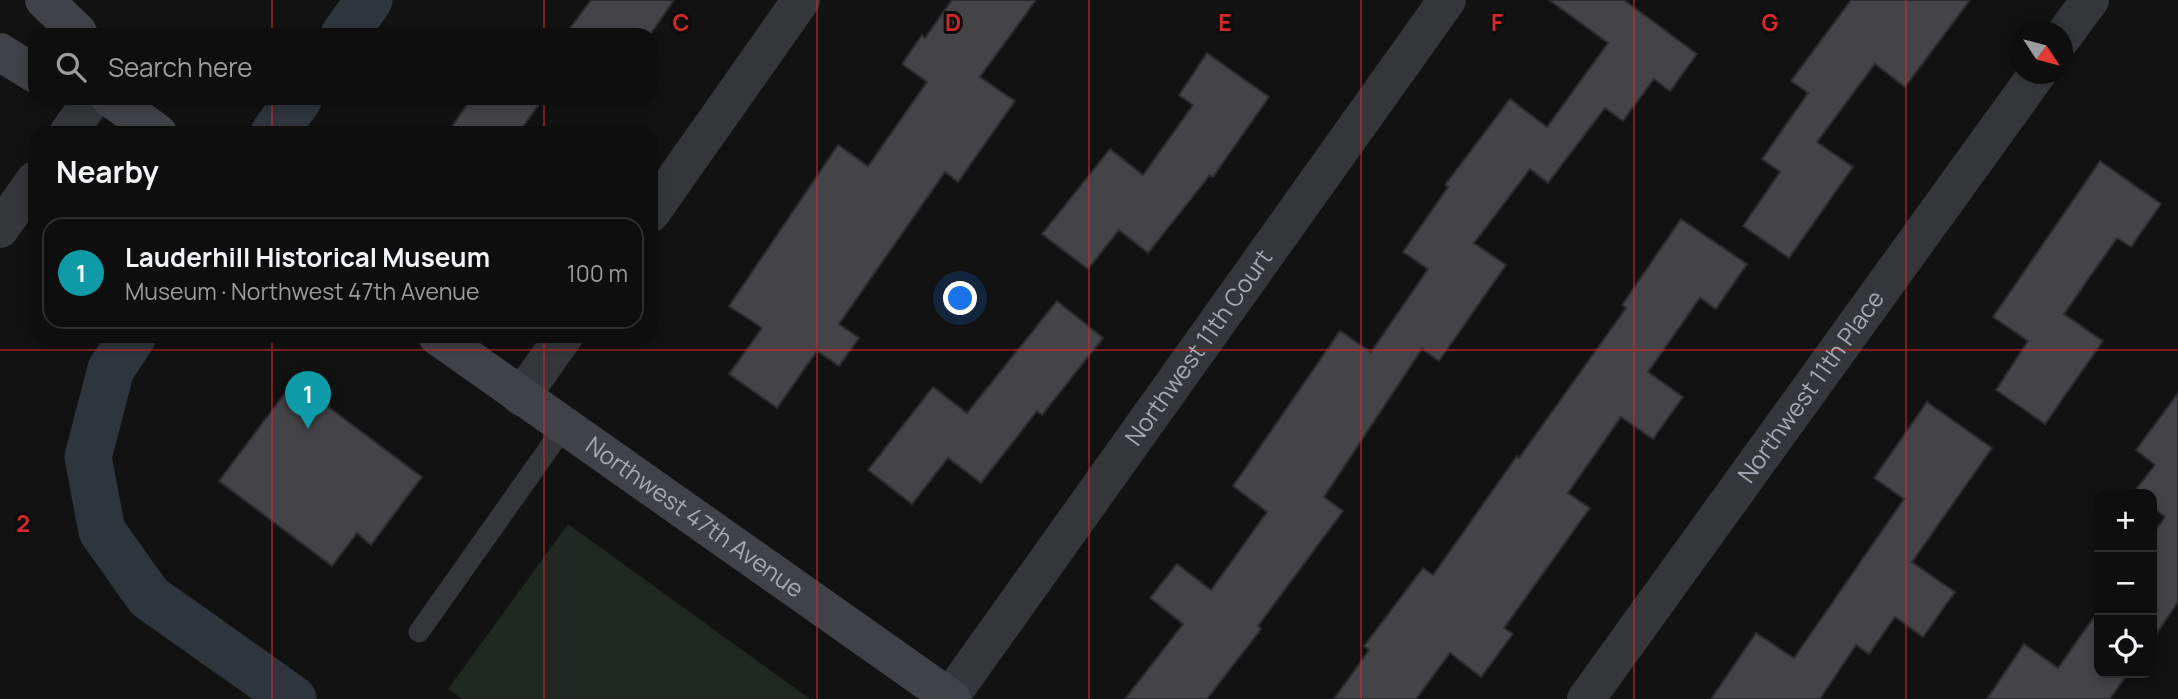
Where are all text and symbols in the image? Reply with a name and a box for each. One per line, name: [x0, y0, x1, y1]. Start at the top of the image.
text: C: [673, 6, 690, 38]
text: D: [945, 6, 961, 38]
text: E: [1218, 6, 1232, 38]
text: F: [1491, 6, 1503, 38]
text: G: [1762, 6, 1779, 38]
north arrow: [2010, 21, 2073, 84]
search box: [28, 28, 658, 105]
icon: search: [52, 48, 90, 86]
text: Search here: [108, 49, 253, 85]
text: Nearby: [56, 151, 159, 192]
text: Lauderhill Historical Museum: [125, 239, 490, 275]
street label: Northwest 11th Court: [1117, 242, 1279, 452]
text: 1: [76, 257, 86, 289]
text: 100 m: [567, 257, 628, 289]
text: Museum · Northwest 47th Avenue: [125, 275, 479, 307]
your location: [943, 281, 977, 315]
street label: Northwest 11th Place: [1729, 283, 1891, 489]
pin: 1: [285, 371, 331, 429]
street label: Northwest 47th Avenue: [580, 428, 811, 604]
map controls: [2094, 489, 2157, 678]
button: +: [2094, 489, 2157, 552]
text: 2: [16, 507, 30, 539]
button: −: [2094, 552, 2157, 615]
button: locate: [2094, 615, 2157, 678]

